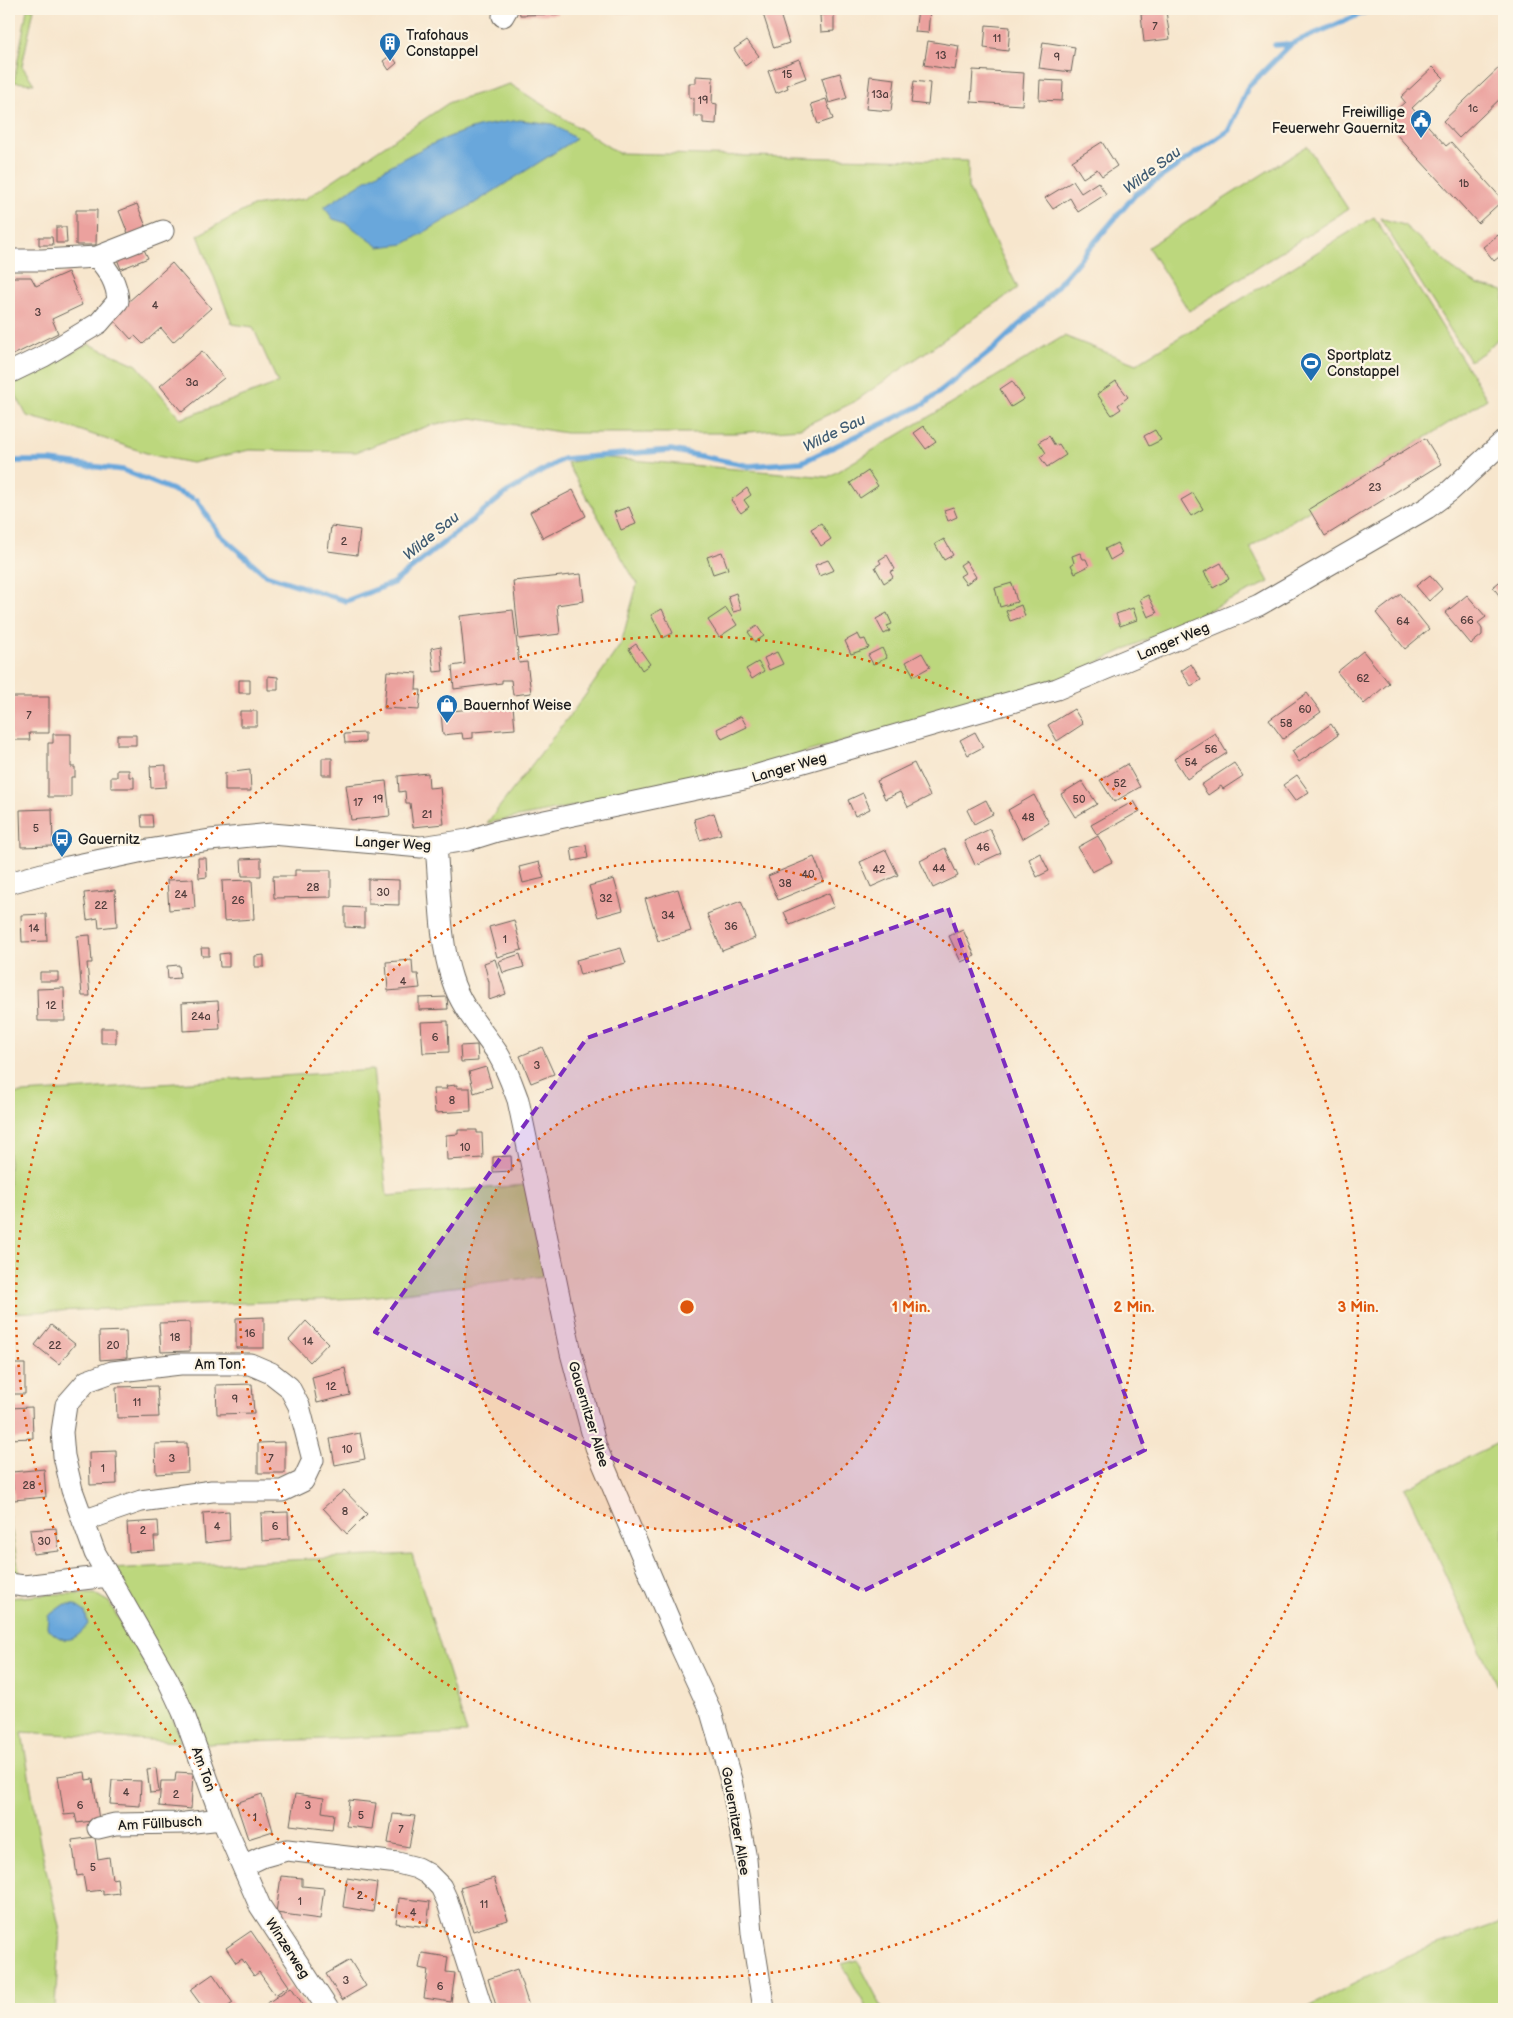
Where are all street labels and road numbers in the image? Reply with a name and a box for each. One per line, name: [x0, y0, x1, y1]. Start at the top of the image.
street label: Langer Weg: [1135, 619, 1212, 664]
street label: Langer Weg: [750, 749, 828, 786]
street label: Langer Weg: [354, 833, 432, 854]
street label: Am Ton: [195, 1356, 241, 1373]
street label: Gauernitzer Allee: [564, 1359, 613, 1469]
street label: Am Ton: [188, 1745, 219, 1794]
street label: Gauernitzer Allee: [718, 1765, 753, 1877]
street label: Am Füllbusch: [118, 1813, 203, 1834]
street label: Winzerweg: [262, 1915, 313, 1982]

